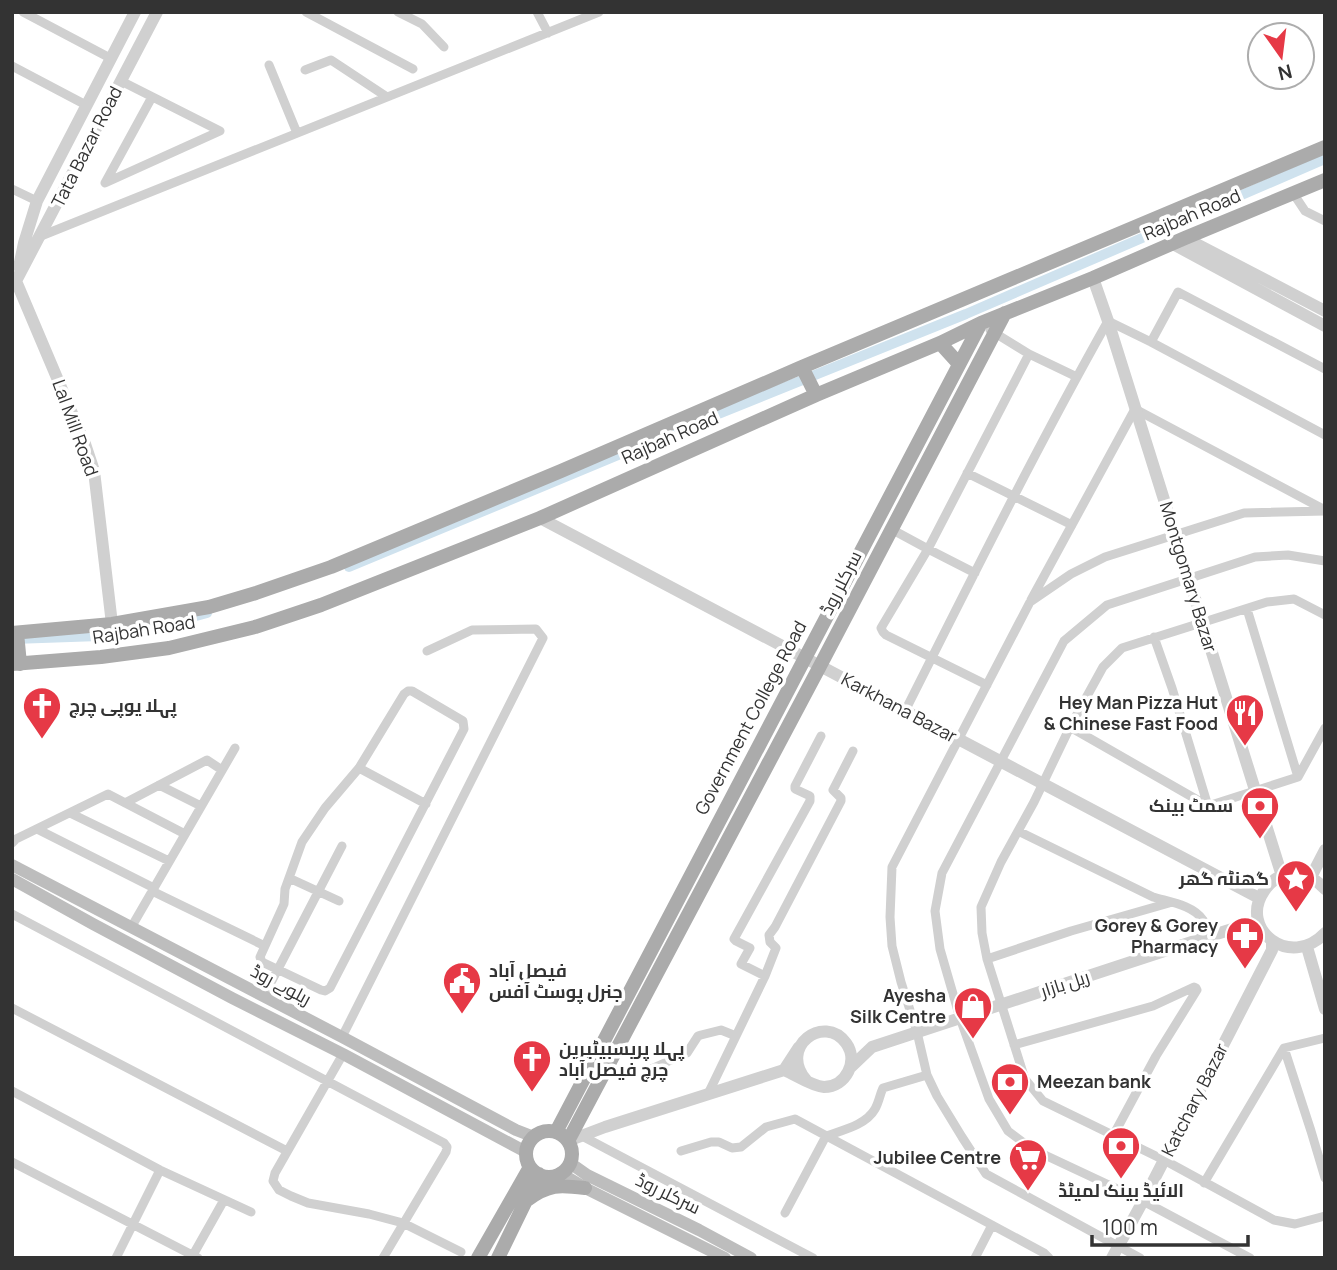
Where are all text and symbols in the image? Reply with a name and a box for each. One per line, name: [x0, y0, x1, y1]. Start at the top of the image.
north arrow: [1246, 21, 1316, 91]
text: N: [1275, 58, 1295, 87]
street label: Tata Bazar Road: [45, 82, 127, 211]
street label: Rajbah Road: [1139, 183, 1244, 245]
street label: Lal Mill Road: [47, 376, 104, 479]
street label: Rajbah Road: [617, 405, 722, 469]
street label: Montgomary Bazar: [1155, 498, 1223, 655]
street label: سرکلر روڈ: [814, 546, 866, 619]
street label: Rajbah Road: [91, 609, 197, 649]
street label: Government College Road: [689, 616, 811, 819]
street label: Karkhana Bazar: [837, 667, 962, 748]
church icon: پہلا یوپی چرچ: [21, 685, 63, 740]
place label: Hey Man Pizza Hut & Chinese Fast Food: [1044, 690, 1218, 735]
restaurant icon: Hey Man Pizza Hut & Chinese Fast Food: [1224, 692, 1266, 747]
place label: پہلا یوپی چرچ: [69, 693, 177, 718]
bank icon: سمٹ بینک: [1239, 785, 1281, 840]
place label: سمٹ بینک: [1149, 793, 1233, 817]
place icon: گھنٹہ گھر: [1275, 858, 1317, 913]
place label: گھنٹہ گھر: [1178, 866, 1269, 890]
place label: Gorey & Gorey Pharmacy: [1095, 913, 1218, 958]
pharmacy icon: Gorey & Gorey Pharmacy: [1224, 915, 1266, 970]
street label: ریلوے روڈ: [247, 958, 316, 1010]
place label: فیصل آباد جنرل پوسٹ آفس: [489, 958, 623, 1004]
public building icon: فیصل آباد جنرل پوسٹ آفس: [441, 960, 483, 1015]
street label: ریل بازار: [1036, 964, 1092, 1003]
place label: Ayesha Silk Centre: [850, 983, 946, 1028]
shop icon: Ayesha Silk Centre: [952, 985, 994, 1040]
place label: پہلا پریسبیٹیرین چرچ فیصل آباد: [559, 1036, 685, 1082]
church icon: پہلا پریسبیٹیرین چرچ فیصل آباد: [511, 1038, 553, 1093]
street label: Katchary Bazar: [1155, 1038, 1233, 1160]
bank icon: Meezan bank: [989, 1061, 1031, 1116]
place label: Meezan bank: [1037, 1069, 1152, 1093]
bank icon: الائیڈ بینک لمیٹڈ: [1100, 1125, 1142, 1180]
supermarket icon: Jubilee Centre: [1007, 1137, 1049, 1192]
place label: Jubilee Centre: [874, 1145, 1001, 1169]
street label: سرکلر روڈ: [632, 1167, 705, 1219]
place label: الائیڈ بینک لمیٹڈ: [1058, 1178, 1184, 1202]
scale bar: [1092, 1204, 1248, 1248]
text: 100 m: [1102, 1213, 1158, 1241]

